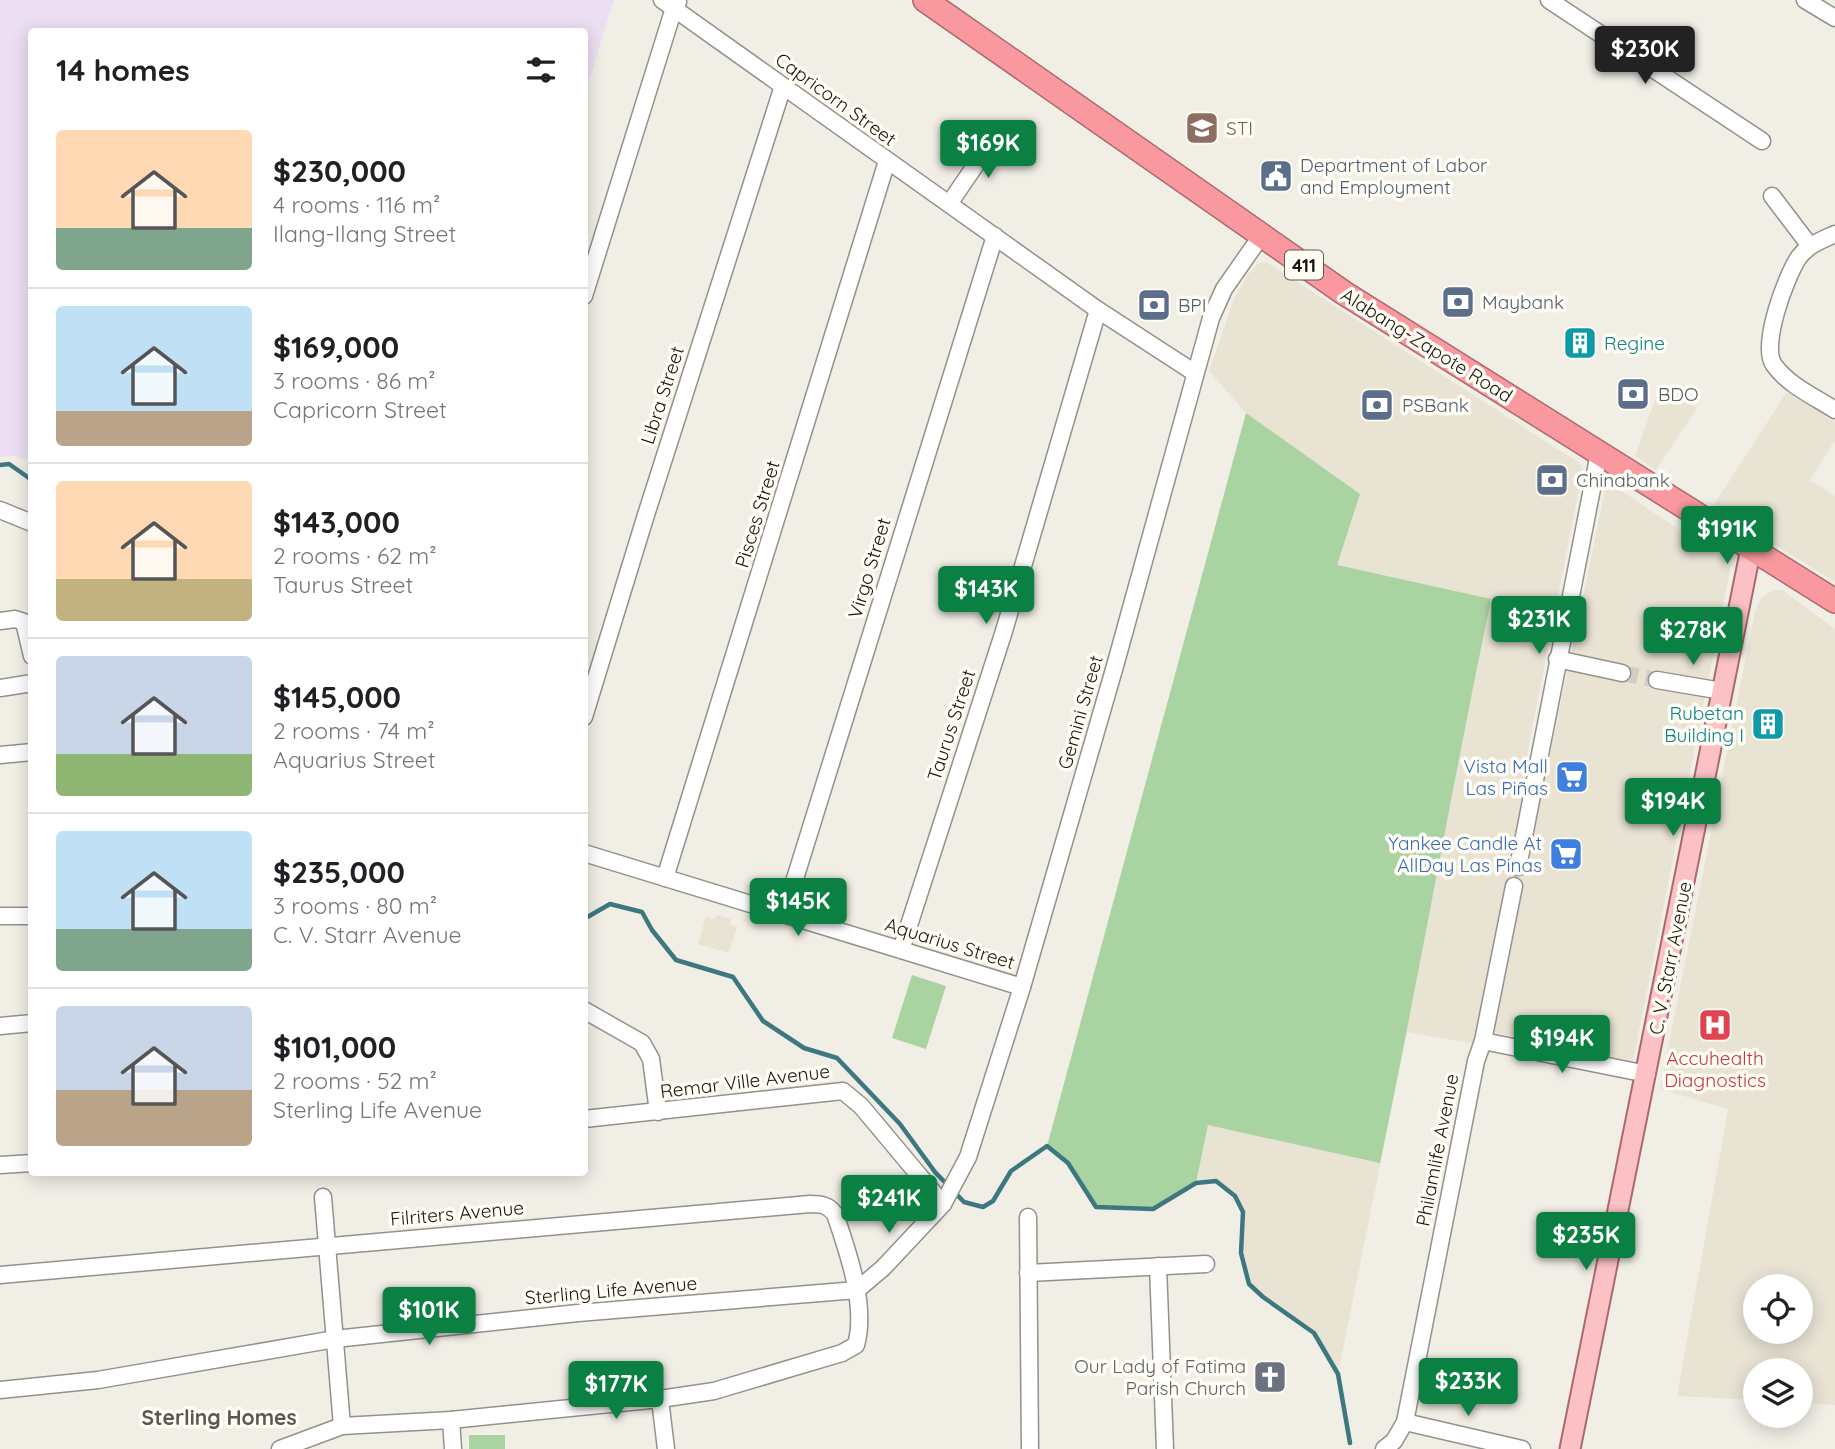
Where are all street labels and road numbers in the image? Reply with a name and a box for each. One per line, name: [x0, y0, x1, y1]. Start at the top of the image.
street label: Capricorn Street: [771, 47, 901, 151]
road number: 411: [1285, 250, 1323, 279]
street label: Alabang-Zapote Road: [1337, 282, 1517, 408]
street label: Libra Street: [635, 343, 689, 447]
street label: Pisces Street: [729, 457, 785, 571]
street label: Virgo Street: [842, 515, 896, 621]
street label: Gemini Street: [1052, 652, 1108, 772]
street label: Taurus Street: [922, 666, 980, 784]
street label: C. V. Starr Avenue: [1643, 879, 1697, 1037]
street label: Aquarius Street: [882, 912, 1018, 974]
street label: Remar Ville Avenue: [659, 1059, 831, 1103]
street label: Philamlife Avenue: [1410, 1072, 1464, 1228]
street label: Filriters Avenue: [389, 1195, 525, 1231]
street label: Sterling Life Avenue: [524, 1271, 698, 1309]

